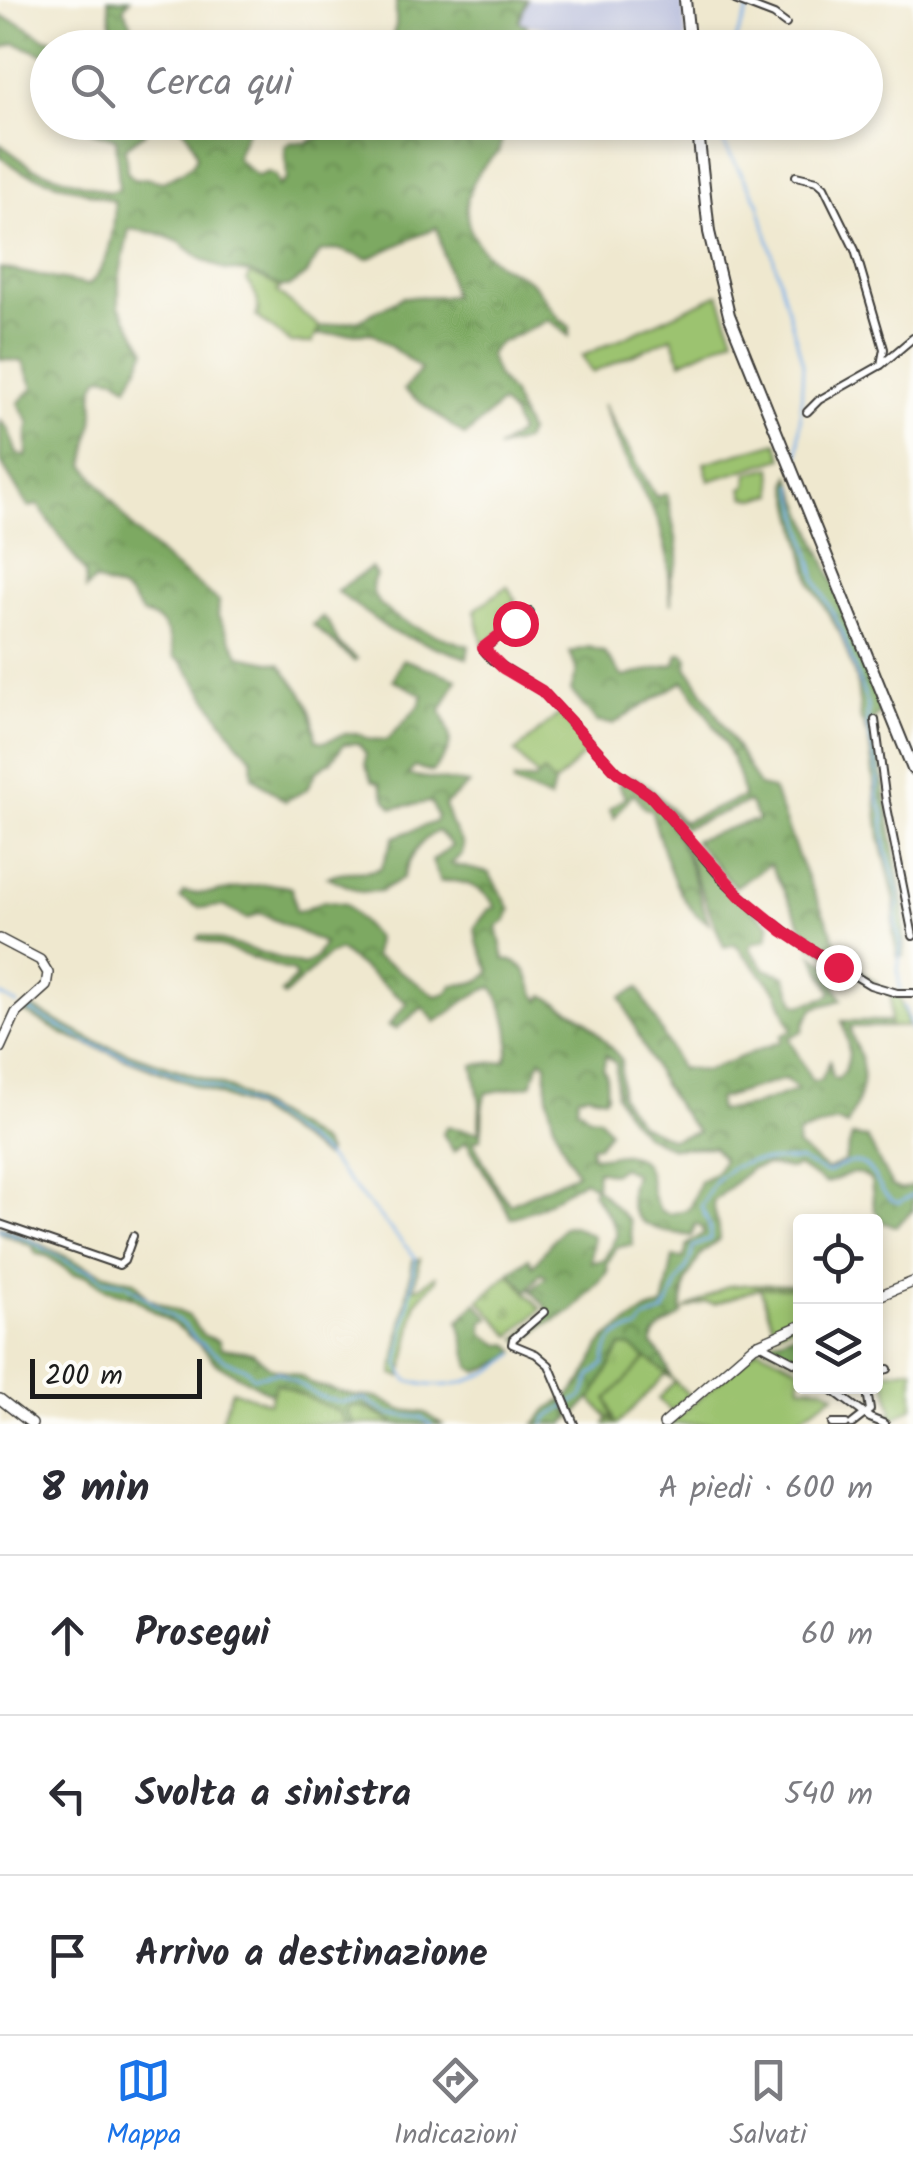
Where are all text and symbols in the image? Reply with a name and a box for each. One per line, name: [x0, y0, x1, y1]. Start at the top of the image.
search box: [30, 30, 883, 140]
text: Cerca qui: [145, 55, 293, 115]
icon: search: [65, 58, 120, 113]
route start: [493, 601, 539, 647]
route end: [816, 945, 862, 991]
map controls: [793, 1214, 883, 1394]
button: locate: [793, 1214, 883, 1304]
button: layers: [793, 1304, 883, 1394]
scale bar: [30, 1354, 202, 1398]
text: 200 m: [45, 1354, 123, 1399]
text: 8 min: [40, 1456, 150, 1523]
text: A piedi · 600 m: [658, 1464, 873, 1515]
text: Prosegui: [135, 1605, 270, 1665]
icon: ahead: [40, 1608, 95, 1663]
text: 60 m: [801, 1610, 873, 1661]
text: Svolta a sinistra: [135, 1765, 411, 1825]
icon: left: [40, 1768, 95, 1823]
text: 540 m: [784, 1770, 873, 1821]
text: Arrivo a destinazione: [135, 1925, 488, 1985]
icon: arrive: [40, 1928, 95, 1983]
tab: Mappa: [106, 2053, 181, 2158]
tab: Indicazioni: [394, 2053, 517, 2158]
tab: Salvati: [729, 2053, 807, 2158]

